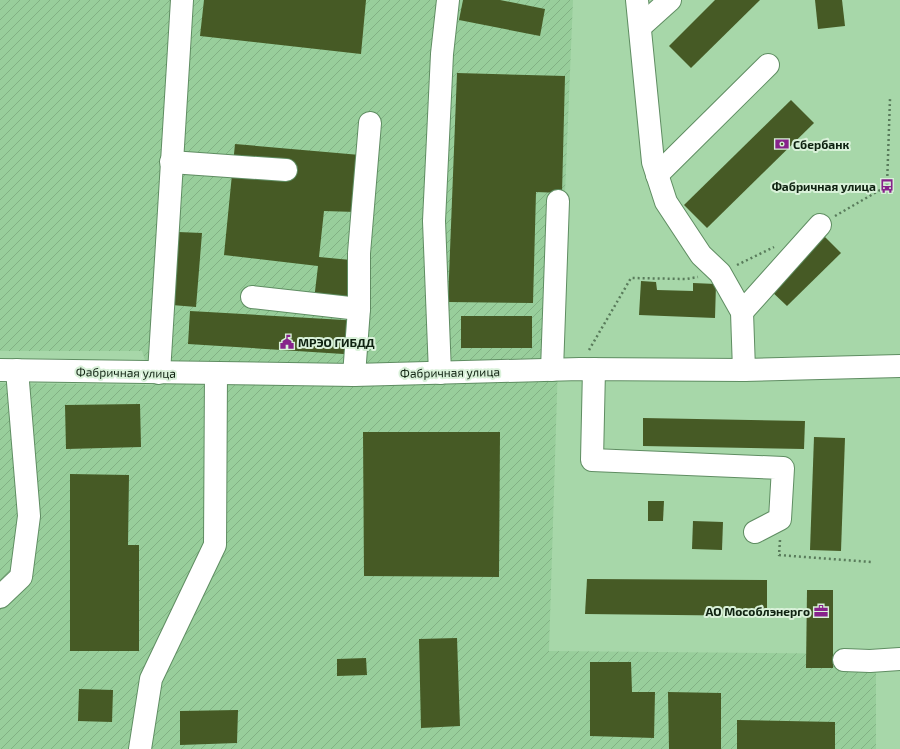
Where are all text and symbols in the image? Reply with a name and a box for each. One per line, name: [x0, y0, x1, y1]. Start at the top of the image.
bank icon: Сбербанк: [774, 136, 790, 152]
place label: Сбербанк: [793, 137, 849, 151]
bus stop icon: Фабричная улица: [879, 178, 895, 194]
place label: Фабричная улица: [772, 179, 876, 193]
public building icon: МРЭО ГИБДД: [279, 334, 295, 350]
place label: МРЭО ГИБДД: [298, 335, 375, 349]
street label: Фабричная улица: [76, 364, 176, 381]
street label: Фабричная улица: [400, 364, 500, 381]
office icon: АО Мособлэнерго: [813, 603, 829, 619]
place label: АО Мособлэнерго: [706, 604, 810, 618]

